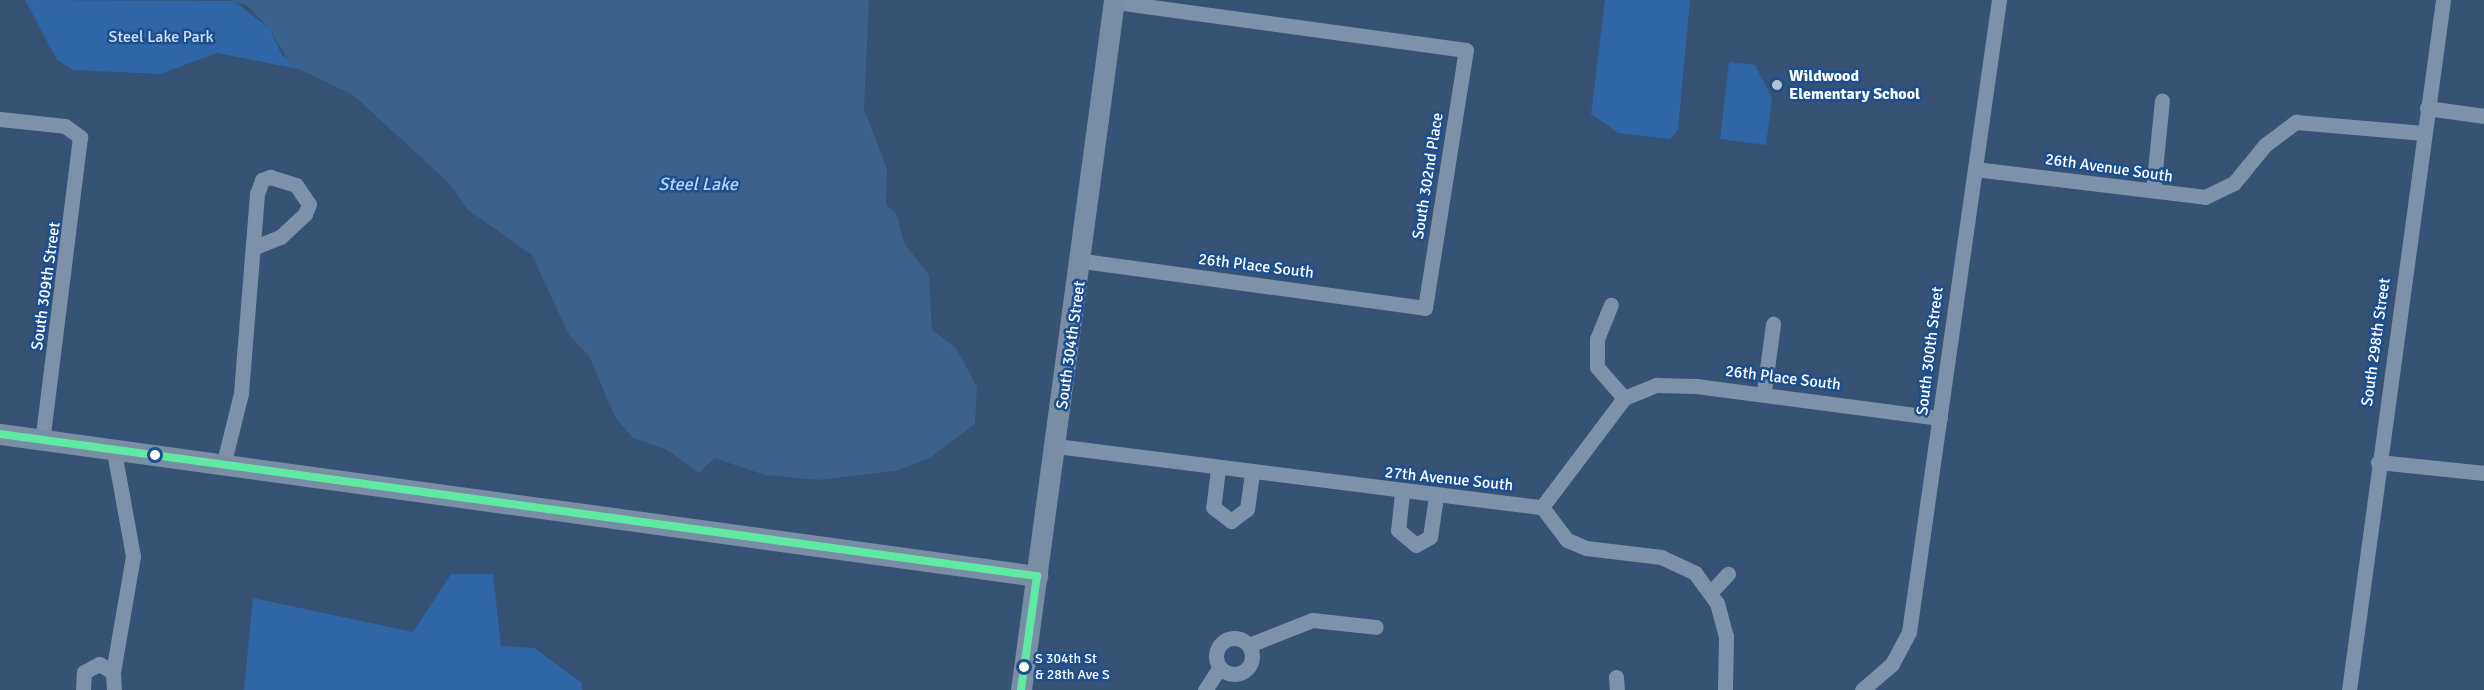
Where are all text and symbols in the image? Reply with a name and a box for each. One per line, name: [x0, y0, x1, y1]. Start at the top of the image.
park label: Steel Lake Park: [109, 27, 213, 47]
place label: Wildwood Elementary School: [1789, 66, 1920, 104]
marker: Wildwood Elementary School: [1770, 78, 1784, 92]
street label: South 302nd Place: [1409, 111, 1447, 241]
street label: 26th Avenue South: [2044, 150, 2174, 186]
water label: Steel Lake: [658, 173, 738, 195]
street label: South 309th Street: [28, 221, 64, 351]
street label: 26th Place South: [1197, 249, 1315, 283]
street label: South 298th Street: [2358, 277, 2394, 407]
street label: South 304th Street: [1053, 280, 1089, 410]
street label: South 300th Street: [1913, 286, 1947, 416]
street label: 26th Place South: [1724, 361, 1842, 395]
unlabelled marker: [149, 449, 161, 461]
street label: 27th Avenue South: [1384, 463, 1514, 495]
place label: S 304th St & 28th Ave S: [1035, 651, 1110, 684]
marker: S 304th St & 28th Ave S: [1018, 661, 1030, 673]

